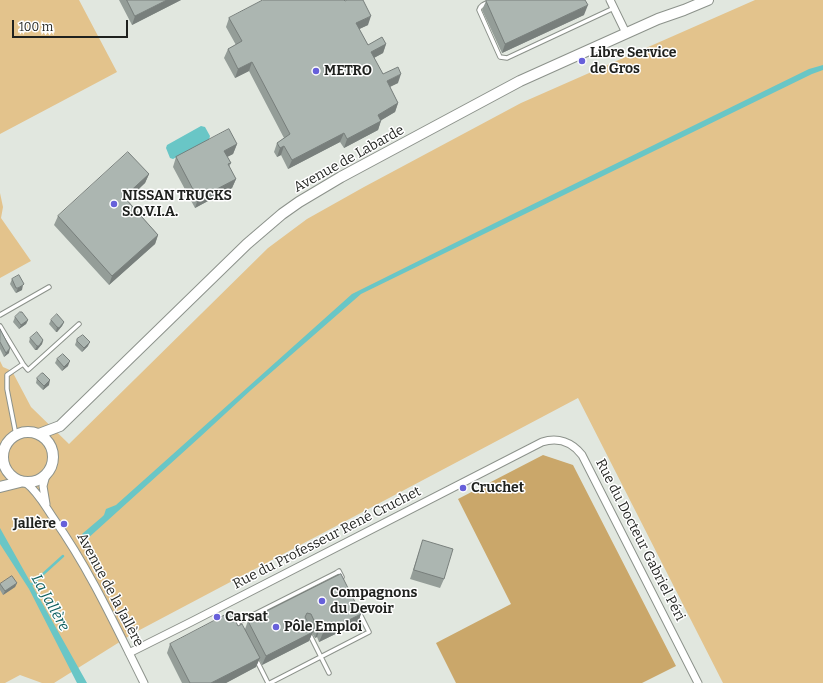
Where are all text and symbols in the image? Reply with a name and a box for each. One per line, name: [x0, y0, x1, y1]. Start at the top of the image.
scale bar: [14, 12, 130, 38]
text: 100 m: [19, 20, 53, 34]
place label: Libre Service de Gros: [590, 45, 676, 78]
marker: Libre Service de Gros: [577, 56, 587, 66]
place label: METRO: [324, 63, 372, 79]
marker: METRO: [311, 66, 321, 76]
street label: Avenue de Labarde: [291, 122, 407, 196]
place label: NISSAN TRUCKS S.O.V.I.A.: [122, 188, 232, 220]
marker: NISSAN TRUCKS S.O.V.I.A.: [109, 199, 119, 209]
street label: Rue du Docteur Gabriel Péri: [592, 456, 688, 624]
place label: Cruchet: [471, 480, 524, 496]
street label: Rue du Professeur René Cruchet: [230, 483, 424, 593]
marker: Cruchet: [458, 483, 468, 493]
place label: Jallère: [13, 516, 56, 532]
marker: Jallère: [59, 519, 69, 529]
street label: Avenue de la Jallère: [73, 530, 147, 650]
water label: La Jallère: [27, 571, 73, 635]
place label: Compagnons du Devoir: [330, 585, 417, 618]
marker: Compagnons du Devoir: [317, 596, 327, 606]
place label: Carsat: [225, 609, 268, 625]
marker: Carsat: [212, 612, 222, 622]
place label: Pôle Emploi: [284, 619, 362, 635]
marker: Pôle Emploi: [271, 622, 281, 632]

